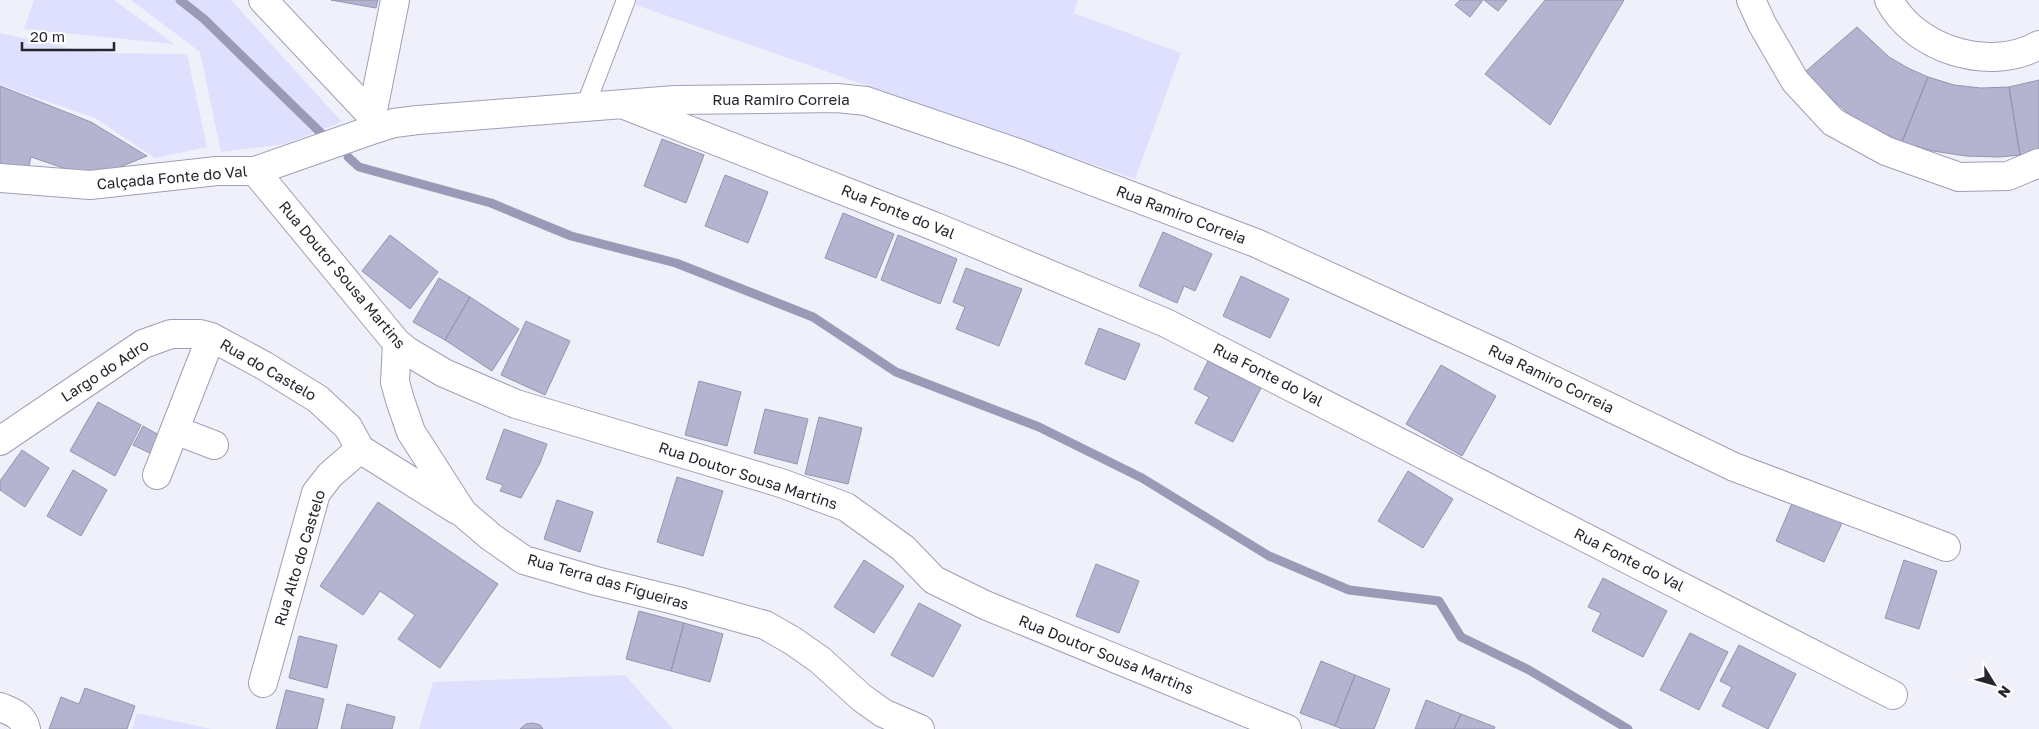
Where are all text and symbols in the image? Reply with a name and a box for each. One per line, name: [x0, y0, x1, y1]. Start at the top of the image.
scale bar: [22, 20, 115, 52]
text: 20 m: [30, 27, 65, 45]
street label: Rua Ramiro Correia: [712, 90, 850, 108]
street label: Calçada Fonte do Val: [96, 161, 248, 193]
street label: Rua Fonte do Val: [839, 180, 958, 242]
street label: Rua Ramiro Correia: [1114, 181, 1249, 247]
street label: Rua Doutor Sousa Martins: [276, 197, 410, 352]
street label: Rua do Castelo: [217, 334, 320, 404]
street label: Largo do Adro: [57, 335, 152, 405]
street label: Rua Fonte do Val: [1211, 339, 1327, 410]
street label: Rua Ramiro Correia: [1486, 340, 1617, 416]
street label: Rua Doutor Sousa Martins: [657, 438, 840, 513]
street label: Rua Alto do Castelo: [270, 488, 328, 628]
street label: Rua Fonte do Val: [1572, 524, 1688, 595]
street label: Rua Terra das Figueiras: [525, 549, 691, 613]
street label: Rua Doutor Sousa Martins: [1016, 611, 1196, 697]
north arrow: [1969, 659, 2019, 709]
text: N: [1995, 683, 2015, 701]

